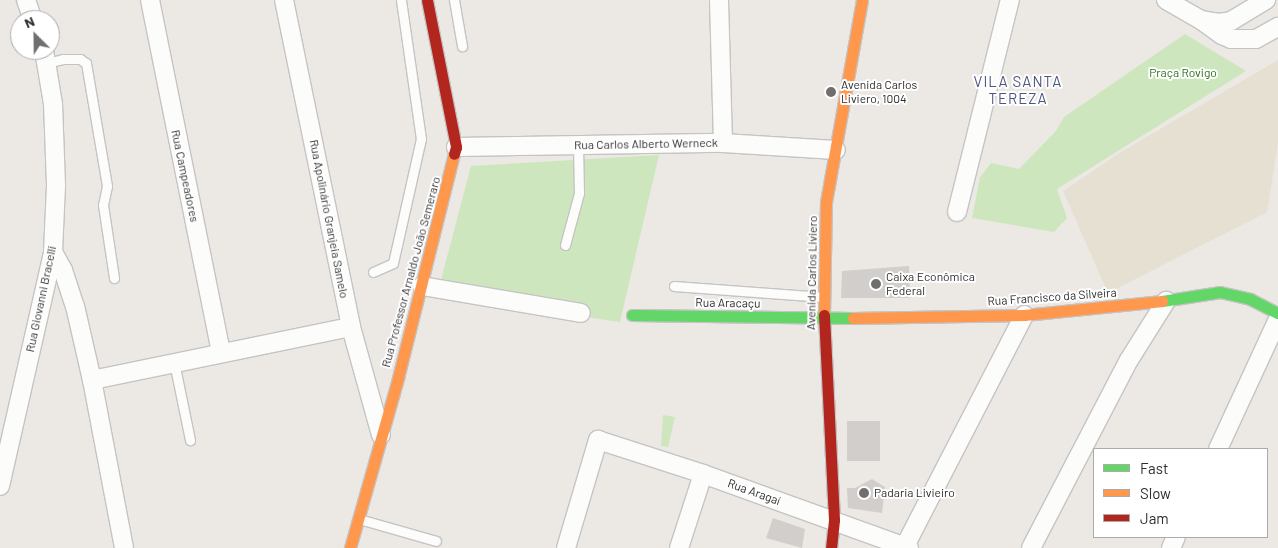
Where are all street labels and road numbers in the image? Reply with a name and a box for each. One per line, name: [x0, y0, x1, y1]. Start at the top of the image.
street label: Rua Campeadores: [168, 129, 202, 223]
street label: Rua Carlos Alberto Werneck: [574, 136, 718, 152]
street label: Rua Apolinário Granjeia Samelo: [307, 138, 351, 300]
street label: Rua Professor Arnaldo João Semeraro: [379, 175, 443, 369]
street label: Avenida Carlos Liviero: [804, 216, 820, 330]
street label: Rua Giovanni Bracelli: [23, 245, 59, 353]
street label: Rua Francisco da Silveira: [987, 285, 1117, 309]
street label: Rua Aracaçu: [695, 295, 761, 311]
street label: Rua Aragaí: [726, 476, 782, 508]

